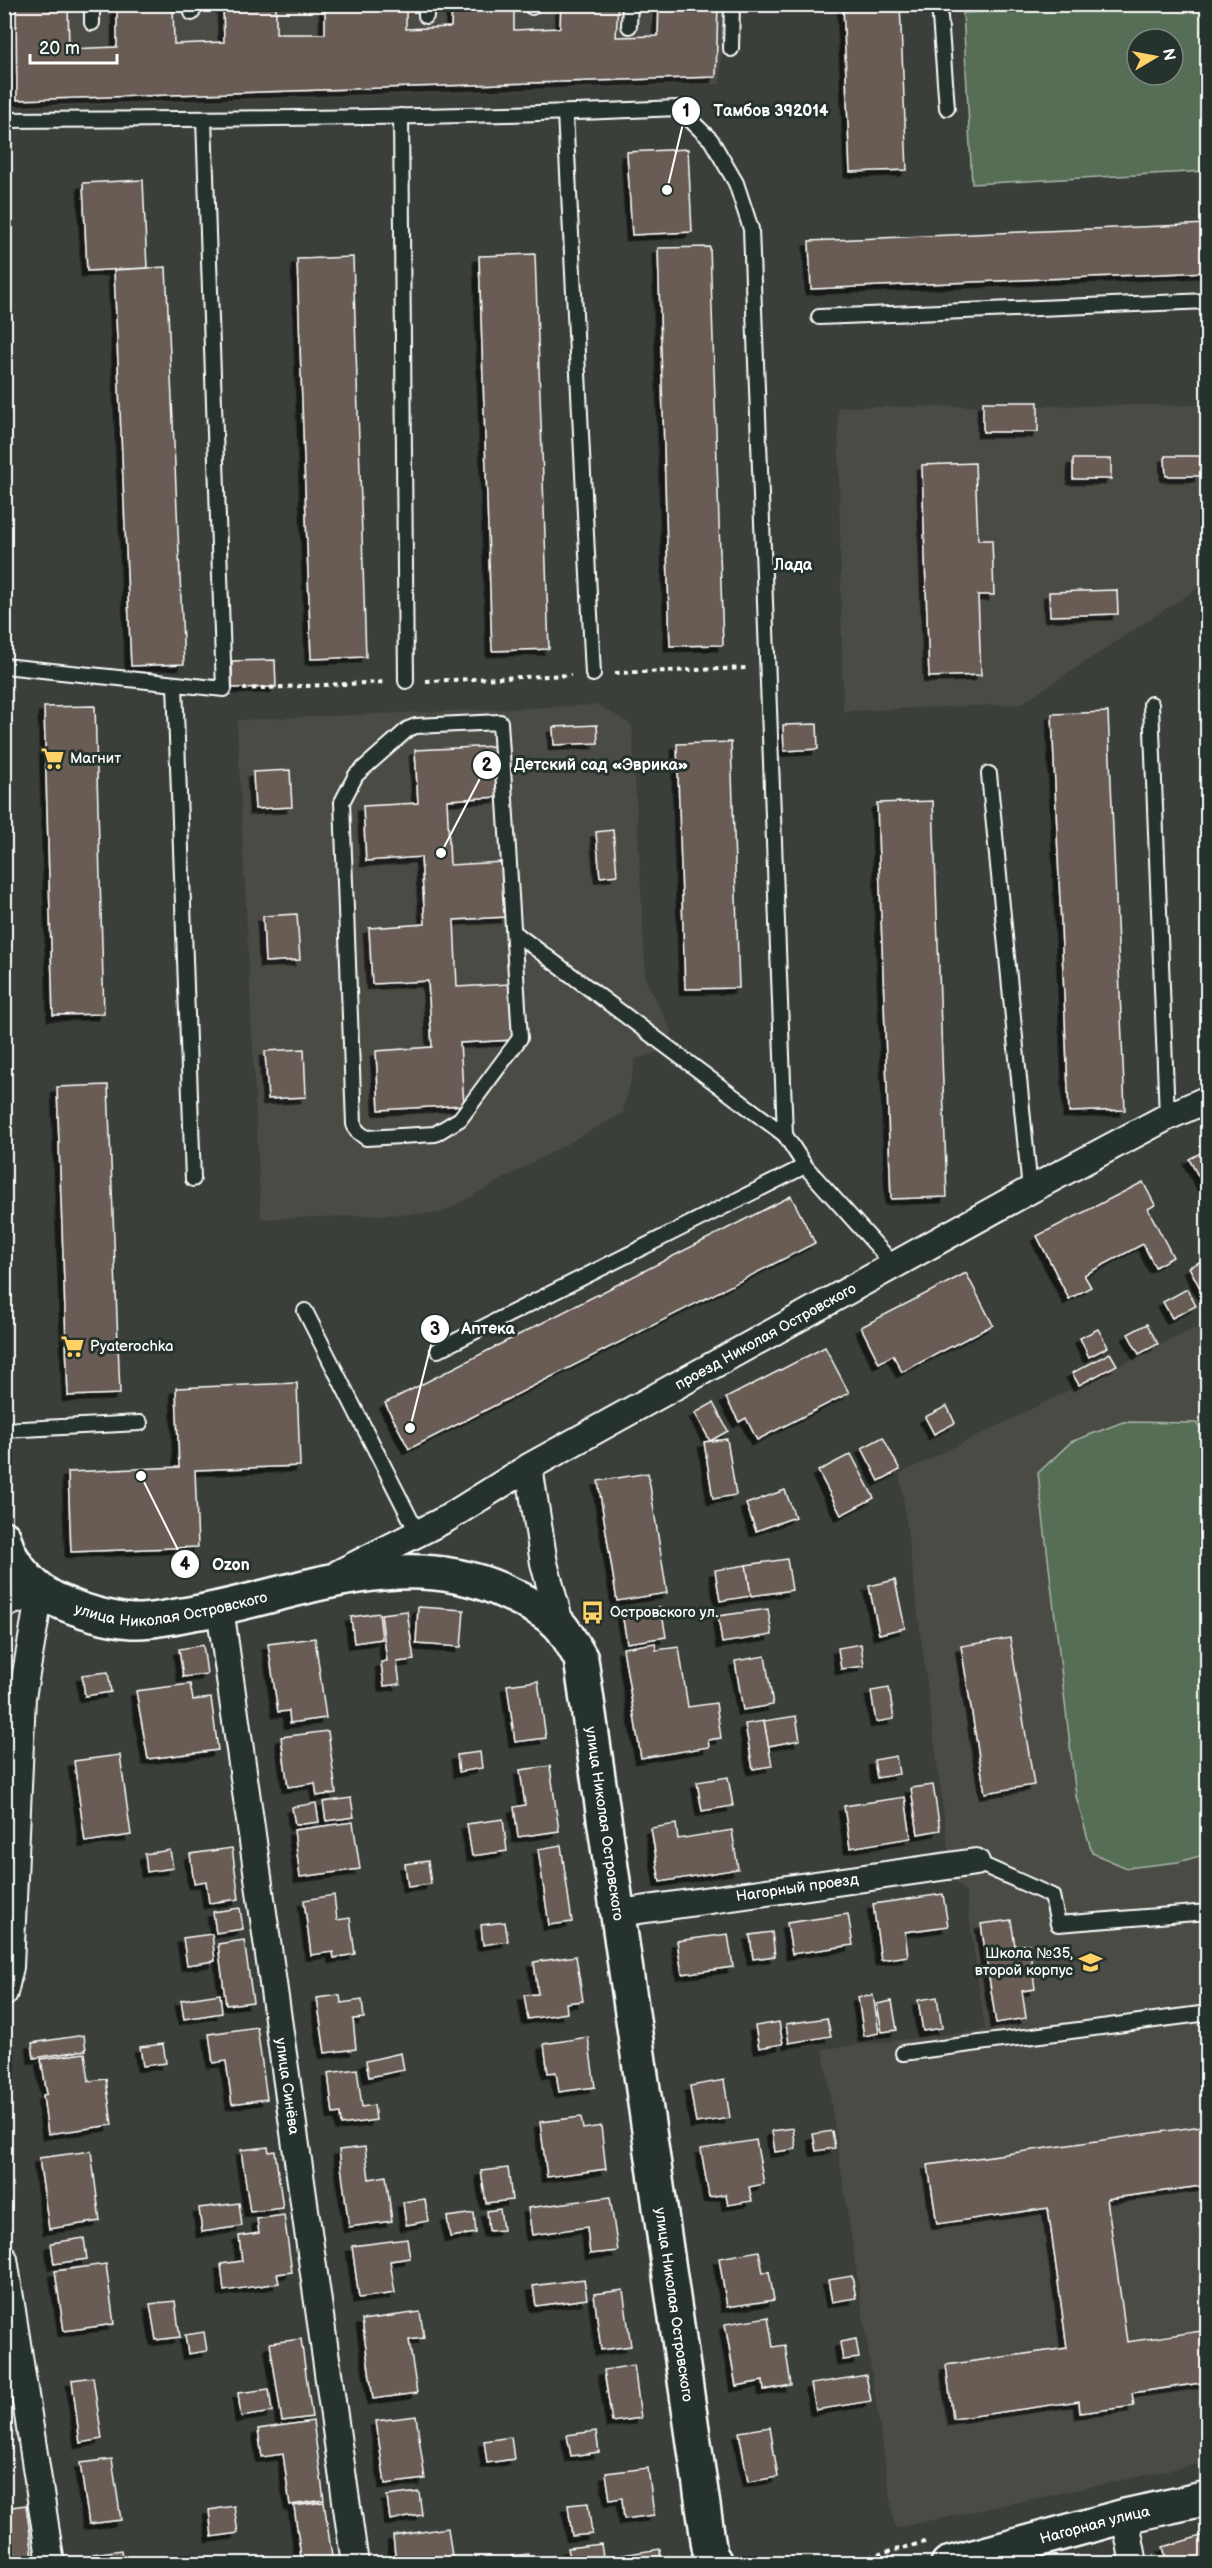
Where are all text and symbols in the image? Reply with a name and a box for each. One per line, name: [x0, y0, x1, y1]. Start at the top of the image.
scale bar: [30, 27, 117, 65]
north arrow: [1125, 27, 1185, 87]
text: 20 m: [39, 38, 80, 59]
text: N: [1158, 47, 1179, 62]
callout: Тамбов 392014: [671, 94, 840, 128]
text: 1: [682, 101, 690, 122]
text: Тамбов 392014: [714, 102, 829, 121]
district label: Лада: [773, 556, 813, 575]
supermarket icon: Магнит: [39, 745, 65, 771]
callout: Детский сад «Эврика»: [472, 748, 700, 782]
place label: Магнит: [70, 749, 121, 768]
text: 2: [482, 755, 493, 776]
text: Детский сад «Эврика»: [514, 756, 688, 775]
street label: проезд Николая Островского: [672, 1278, 860, 1394]
callout: Аптека: [420, 1312, 527, 1346]
text: 3: [430, 1319, 440, 1340]
text: Аптека: [460, 1320, 516, 1339]
supermarket icon: Pyaterochka: [59, 1333, 85, 1359]
place label: Pyaterochka: [90, 1337, 173, 1356]
callout: Ozon: [170, 1547, 261, 1581]
text: 4: [180, 1554, 191, 1575]
text: Ozon: [212, 1556, 250, 1575]
street label: улица Николая Островского: [72, 1587, 269, 1631]
bus stop icon: Островского ул.: [579, 1599, 605, 1625]
place label: Островского ул.: [610, 1603, 718, 1622]
street label: улица Николая Островского: [581, 1725, 628, 1922]
street label: Нагорный проезд: [735, 1869, 860, 1906]
place label: Школа №35, второй корпус: [975, 1944, 1074, 1980]
school or university icon: Школа №35, второй корпус: [1078, 1949, 1104, 1975]
street label: улица Синёва: [271, 2037, 304, 2136]
street label: улица Николая Островского: [651, 2206, 697, 2403]
street label: Нагорная улица: [1038, 2501, 1152, 2548]

